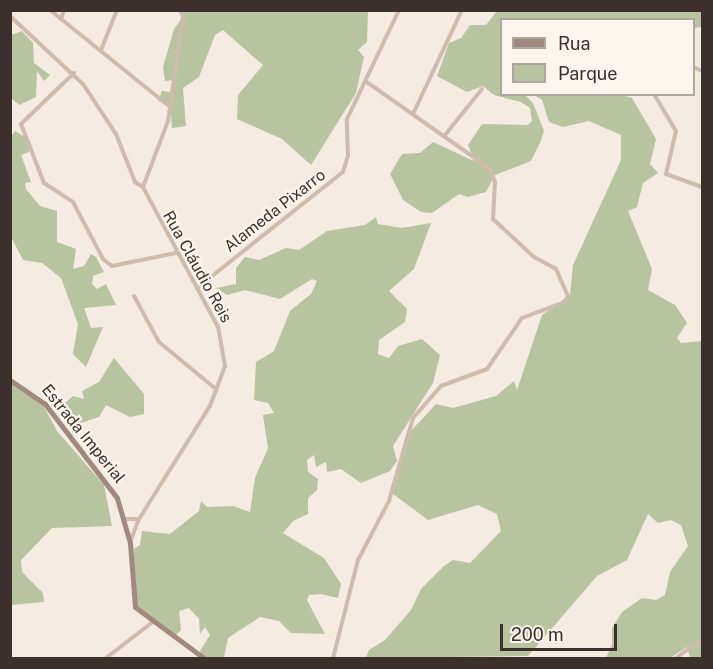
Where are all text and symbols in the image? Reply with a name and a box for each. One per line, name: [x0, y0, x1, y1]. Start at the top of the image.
legend: [500, 18, 695, 96]
text: Rua: [558, 33, 590, 54]
text: Parque: [558, 63, 618, 84]
street label: Alameda Pixarro: [221, 165, 329, 257]
street label: Rua Cláudio Reis: [158, 208, 236, 326]
street label: Estrada Imperial: [37, 381, 129, 487]
scale bar: [503, 612, 620, 650]
text: 200 m: [511, 624, 564, 645]

